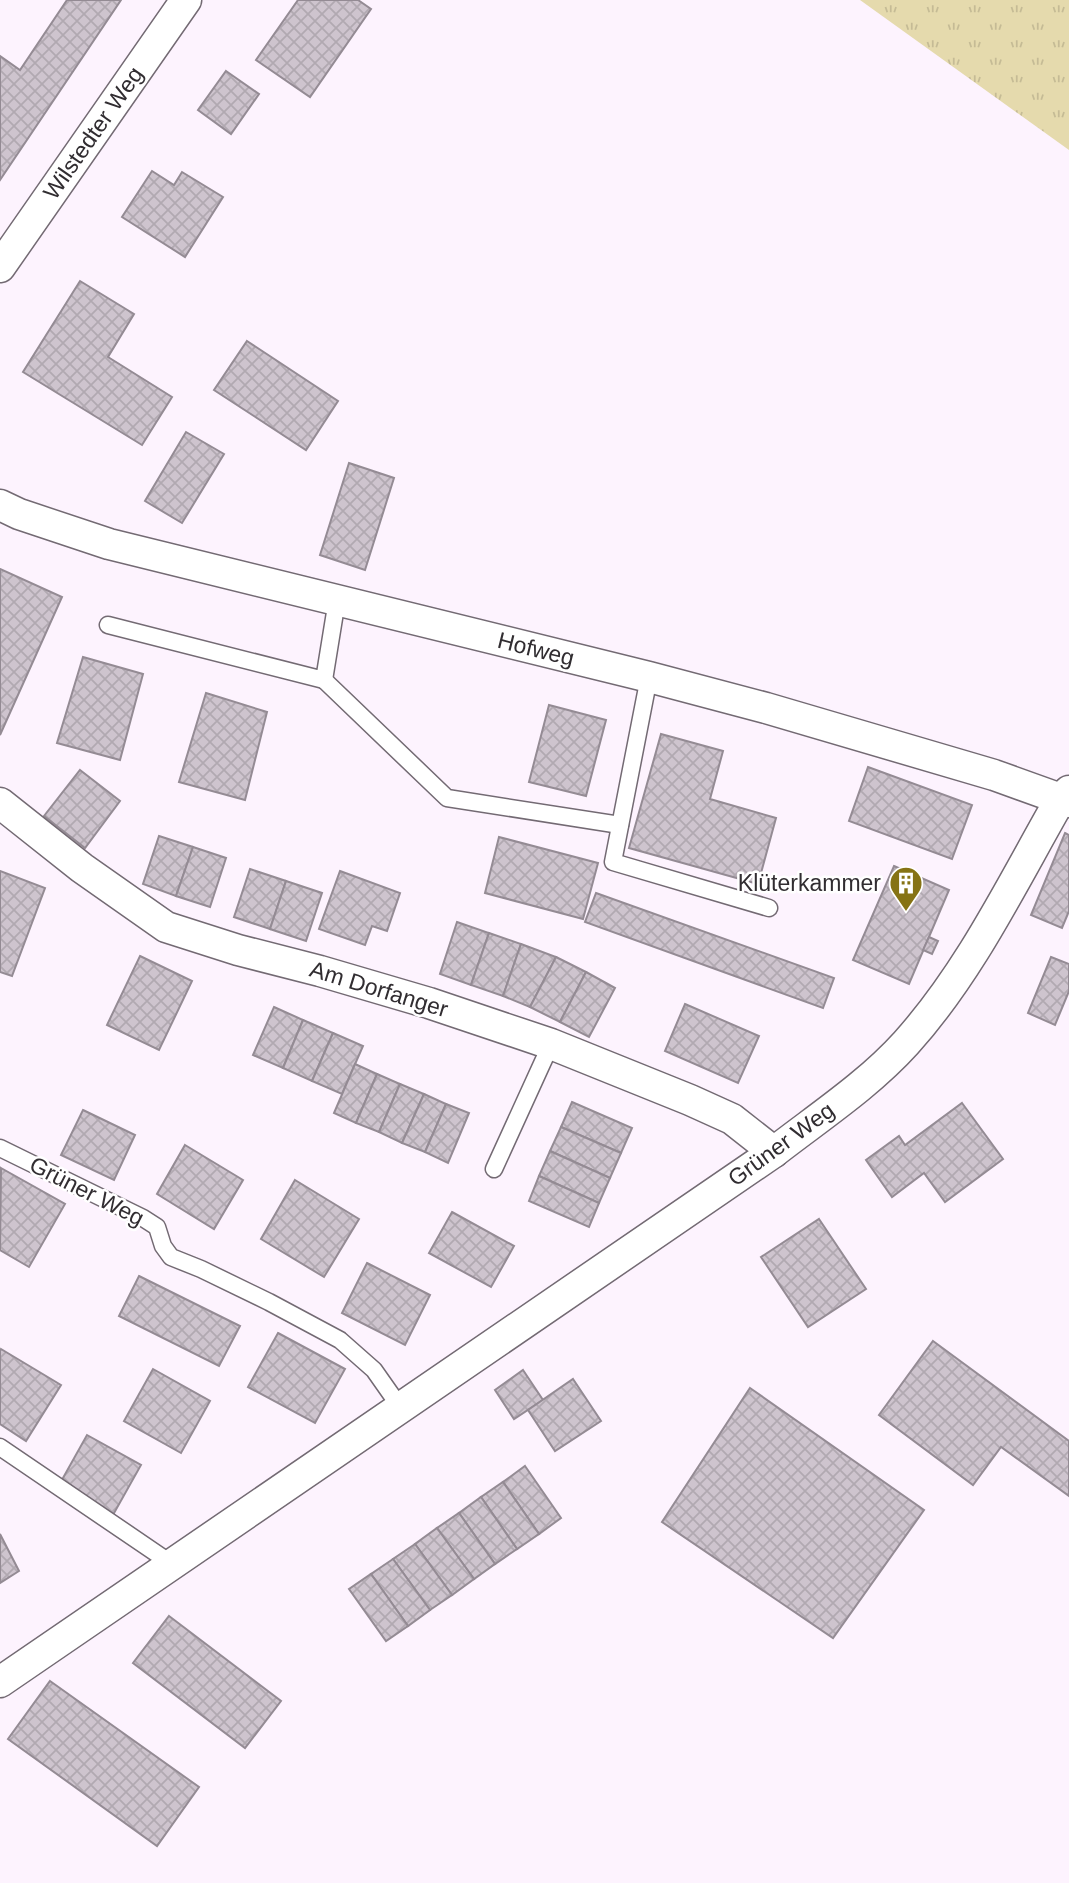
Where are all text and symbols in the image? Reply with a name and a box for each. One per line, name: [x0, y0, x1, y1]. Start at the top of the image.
street label: Wilstedter Weg: [38, 62, 148, 204]
street label: Hofweg: [495, 627, 577, 671]
building icon: Klüterkammer: [887, 864, 925, 913]
place label: Klüterkammer: [738, 870, 881, 896]
street label: Am Dorfanger: [307, 956, 452, 1022]
street label: Grüner Weg: [723, 1097, 839, 1191]
street label: Grüner Weg: [25, 1151, 149, 1231]

